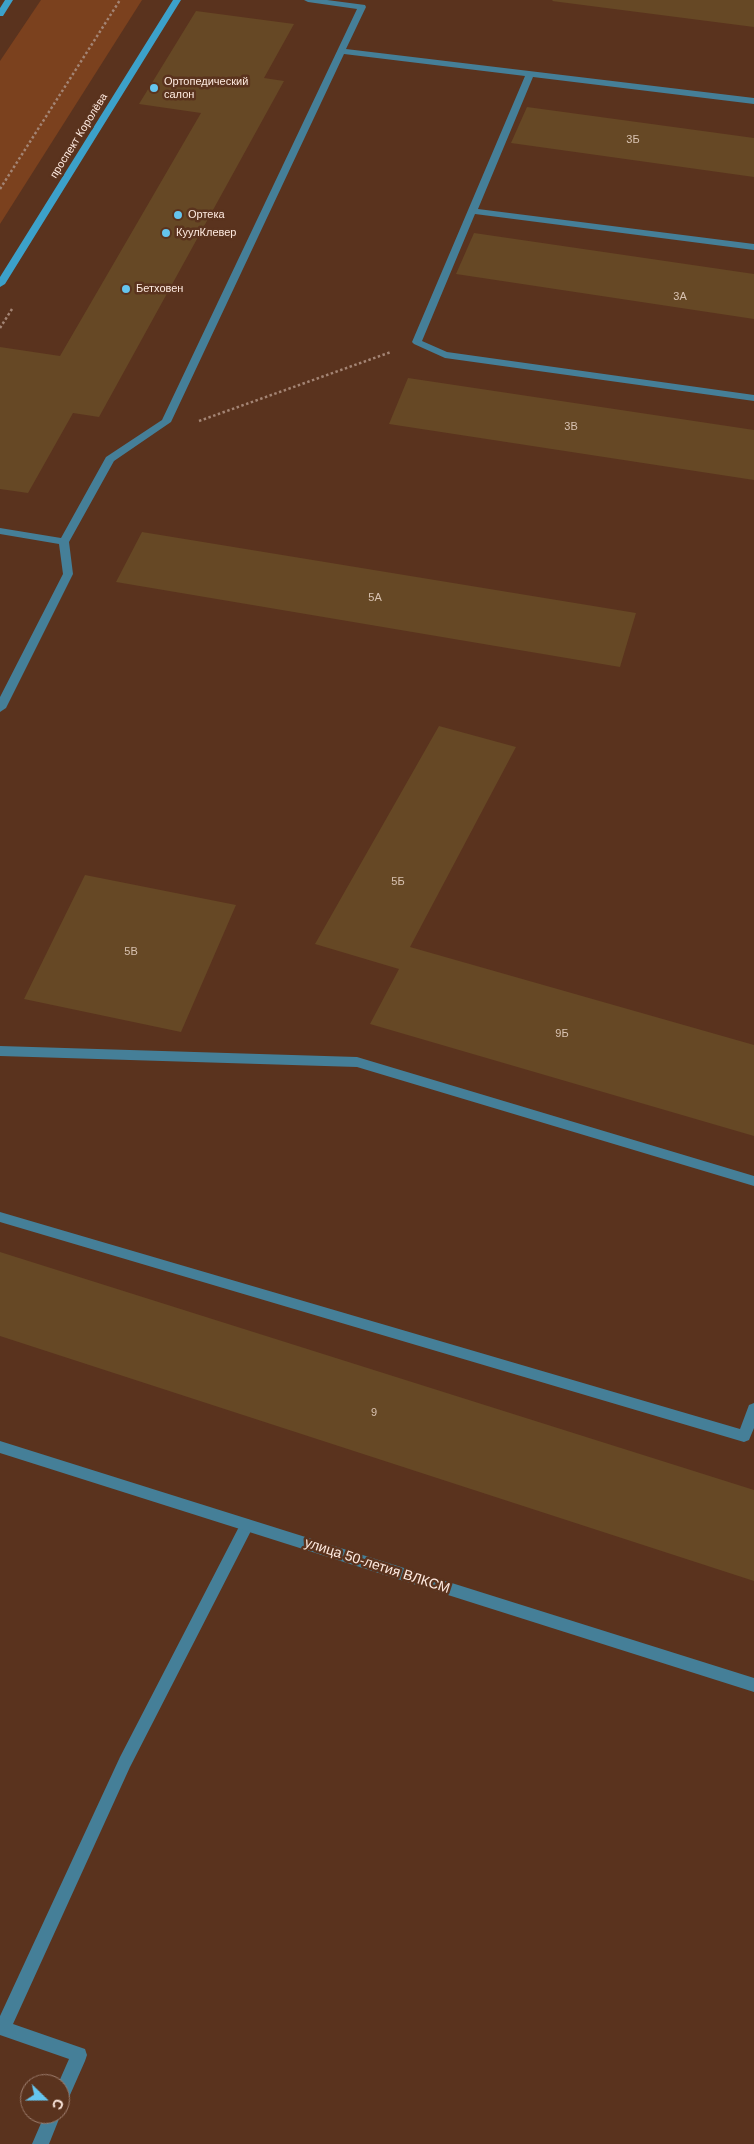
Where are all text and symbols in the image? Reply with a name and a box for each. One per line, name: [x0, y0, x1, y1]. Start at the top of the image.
place label: Ортопедический салон: [164, 75, 248, 101]
marker: Ортопедический салон: [148, 82, 160, 94]
street label: проспект Королёва: [48, 91, 110, 181]
house number: 3Б: [626, 133, 640, 147]
place label: Ортека: [188, 208, 225, 222]
marker: Ортека: [172, 209, 184, 221]
place label: КуулКлевер: [176, 226, 236, 240]
marker: КуулКлевер: [160, 227, 172, 239]
place label: Бетховен: [136, 282, 183, 296]
marker: Бетховен: [120, 283, 132, 295]
house number: 3А: [673, 290, 687, 304]
house number: 3В: [564, 420, 578, 434]
house number: 5А: [368, 591, 382, 605]
house number: 5Б: [391, 875, 405, 889]
house number: 5В: [124, 945, 138, 959]
house number: 9Б: [555, 1027, 569, 1041]
house number: 9: [371, 1406, 377, 1420]
street label: улица 50-летия ВЛКСМ: [302, 1535, 452, 1597]
north arrow: [20, 2074, 70, 2124]
text: С: [49, 2097, 67, 2112]

